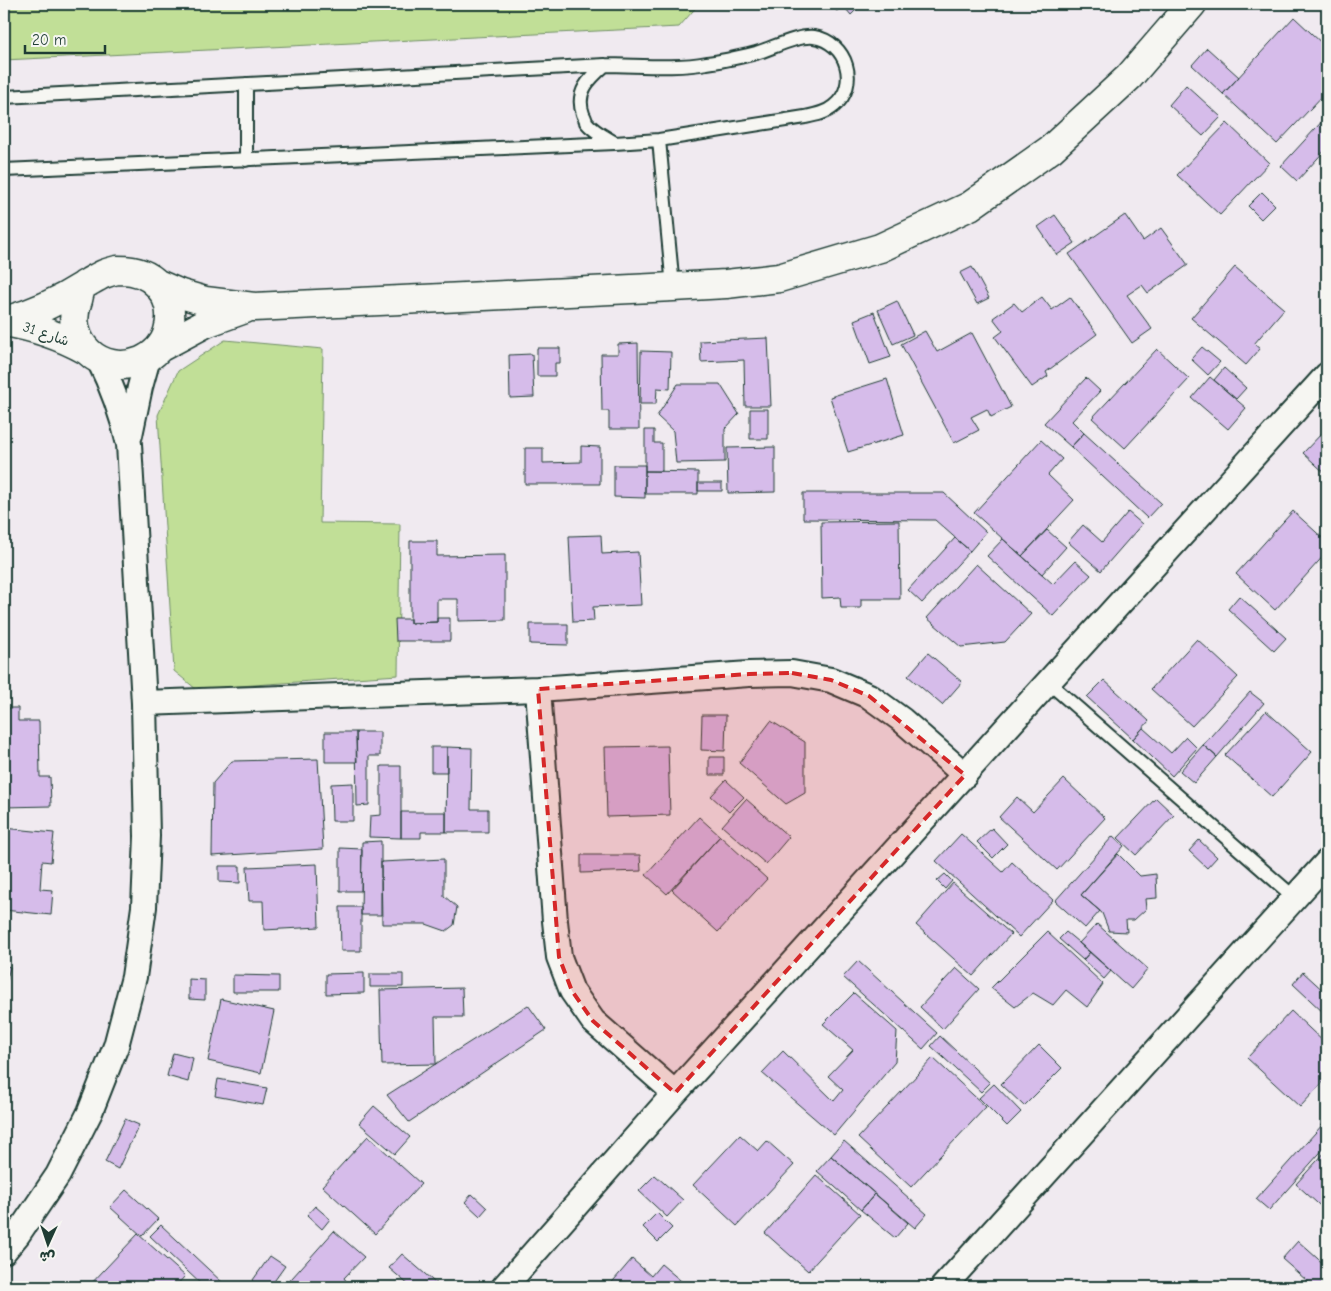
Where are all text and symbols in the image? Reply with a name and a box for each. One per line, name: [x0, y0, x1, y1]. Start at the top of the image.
scale bar: [25, 22, 105, 54]
text: 20 m: [32, 31, 66, 49]
street label: شارع 31: [20, 318, 71, 351]
north arrow: [22, 1218, 72, 1268]
text: ش: [39, 1248, 55, 1265]

